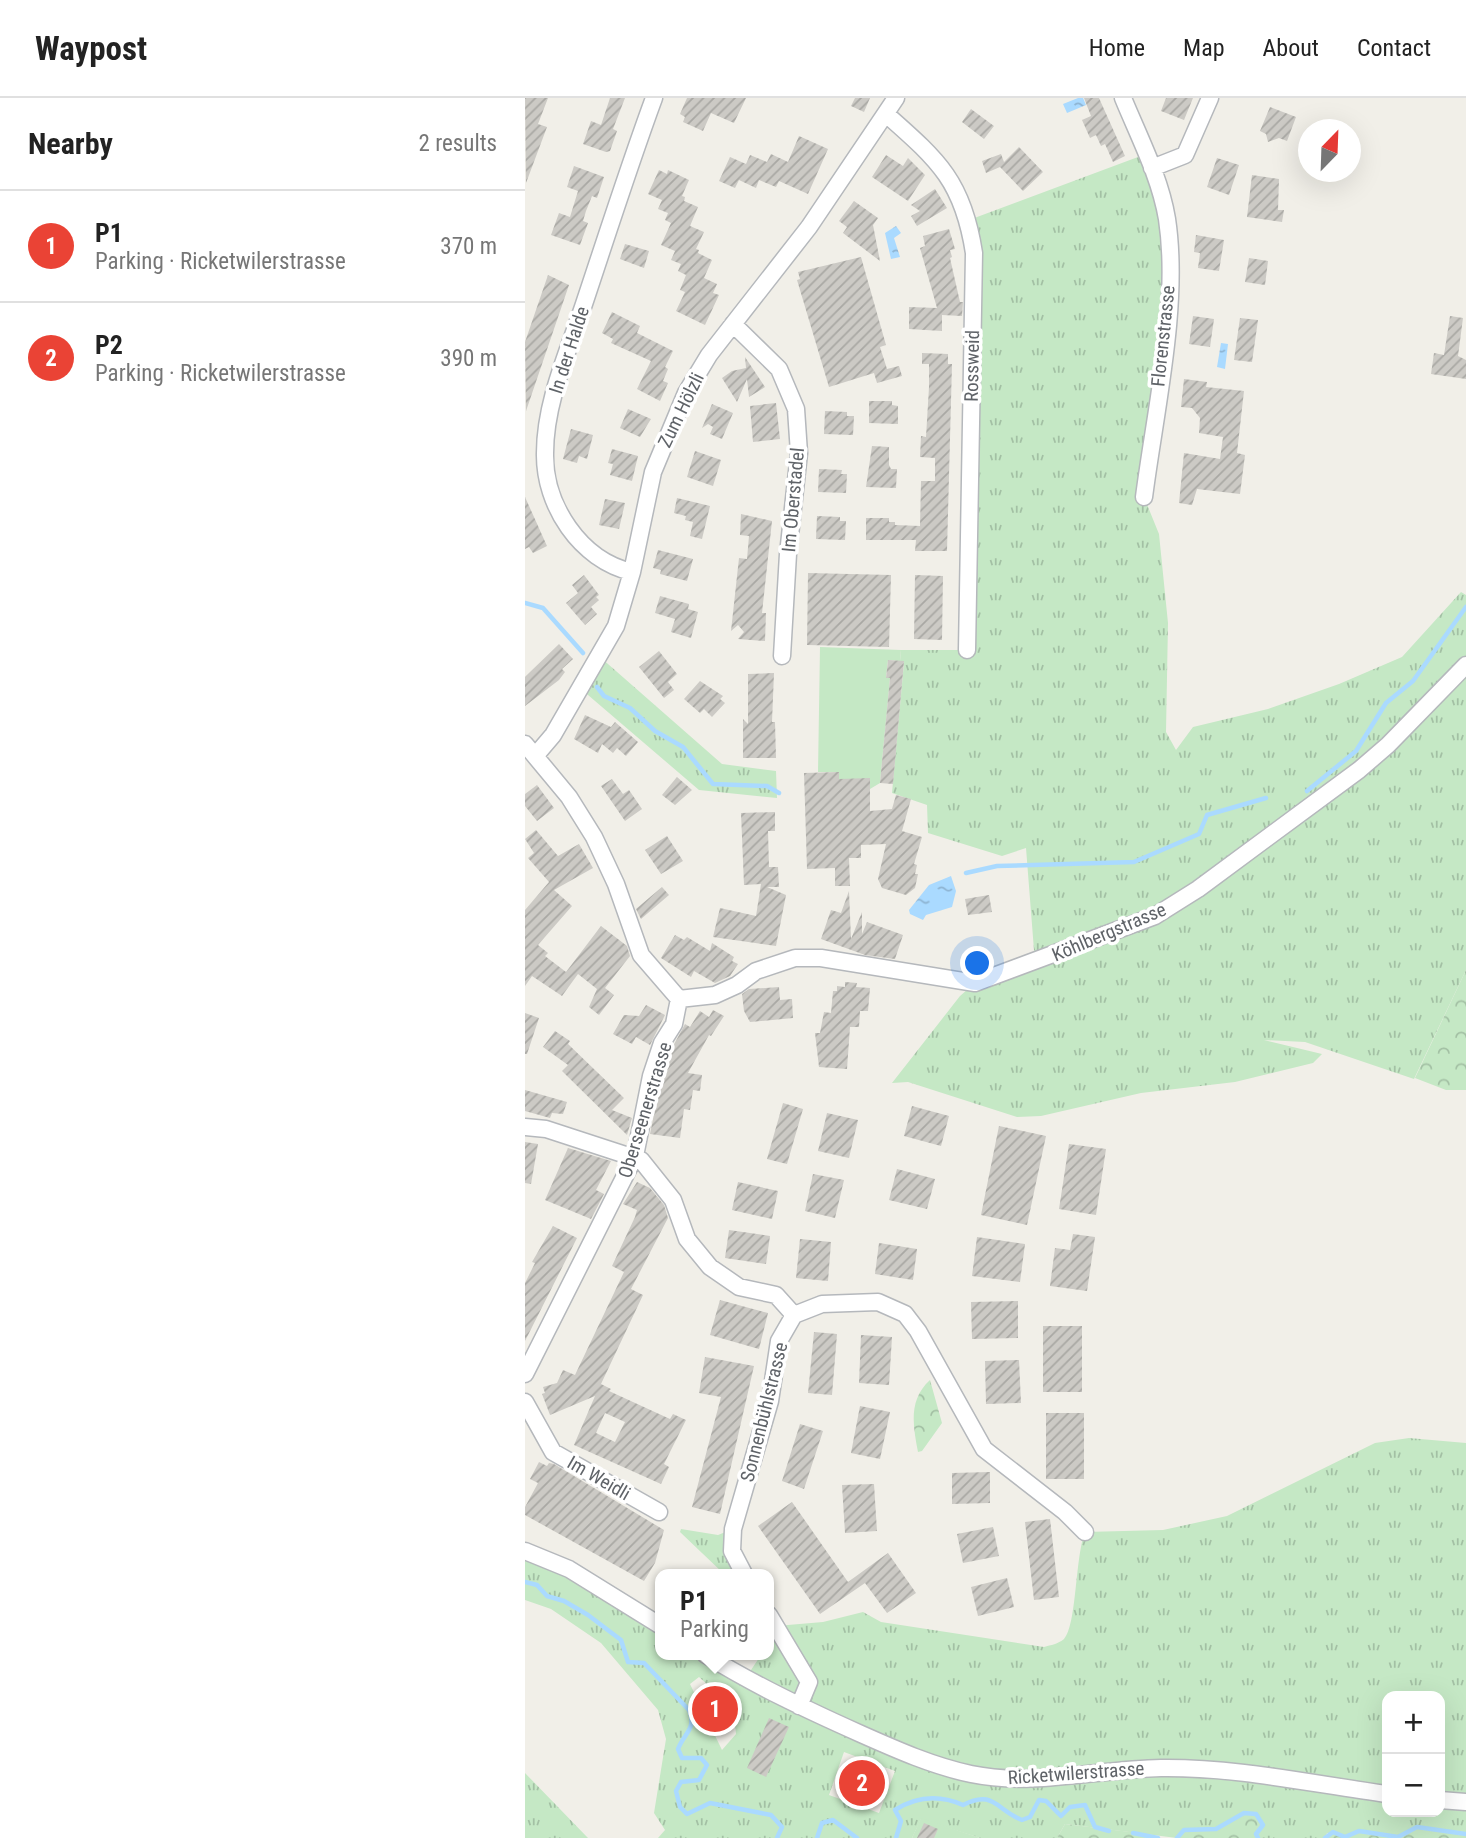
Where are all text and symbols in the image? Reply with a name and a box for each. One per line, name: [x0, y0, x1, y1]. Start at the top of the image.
text: Waypost: [35, 29, 147, 68]
text: Home: [1089, 34, 1145, 62]
text: Map: [1183, 34, 1225, 62]
text: About: [1263, 34, 1319, 62]
text: Contact: [1357, 34, 1431, 62]
north arrow: [1298, 119, 1361, 182]
text: Nearby: [28, 126, 113, 161]
text: 2 results: [419, 130, 497, 157]
text: P1: [95, 218, 123, 248]
text: 1: [45, 233, 57, 260]
text: 370 m: [440, 233, 497, 260]
text: Parking · Ricketwilerstrasse: [95, 248, 346, 275]
street label: Florenstrasse: [1146, 284, 1180, 388]
street label: In der Halde: [544, 303, 594, 397]
text: P2: [95, 330, 123, 360]
street label: Rossweid: [960, 330, 984, 402]
text: 2: [45, 345, 57, 372]
text: 390 m: [440, 345, 497, 372]
text: Parking · Ricketwilerstrasse: [95, 360, 346, 387]
street label: Zum Hölzli: [653, 369, 709, 451]
street label: Im Oberstadel: [777, 447, 809, 553]
street label: Köhlbergstrasse: [1049, 898, 1169, 966]
your location: [960, 946, 994, 980]
street label: Oberseenerstrasse: [613, 1039, 677, 1181]
street label: Sonnenbühlstrasse: [736, 1340, 792, 1484]
street label: Im Weidli: [563, 1451, 635, 1505]
popup: [655, 1569, 774, 1660]
text: P1: [680, 1586, 708, 1616]
text: Parking: [680, 1616, 749, 1643]
pin: 1: [692, 1683, 738, 1735]
map controls: [1382, 1691, 1445, 1817]
button: +: [1382, 1691, 1445, 1754]
button: −: [1382, 1754, 1445, 1817]
pin: 2: [839, 1757, 885, 1809]
street label: Ricketwilerstrasse: [1007, 1757, 1145, 1789]

